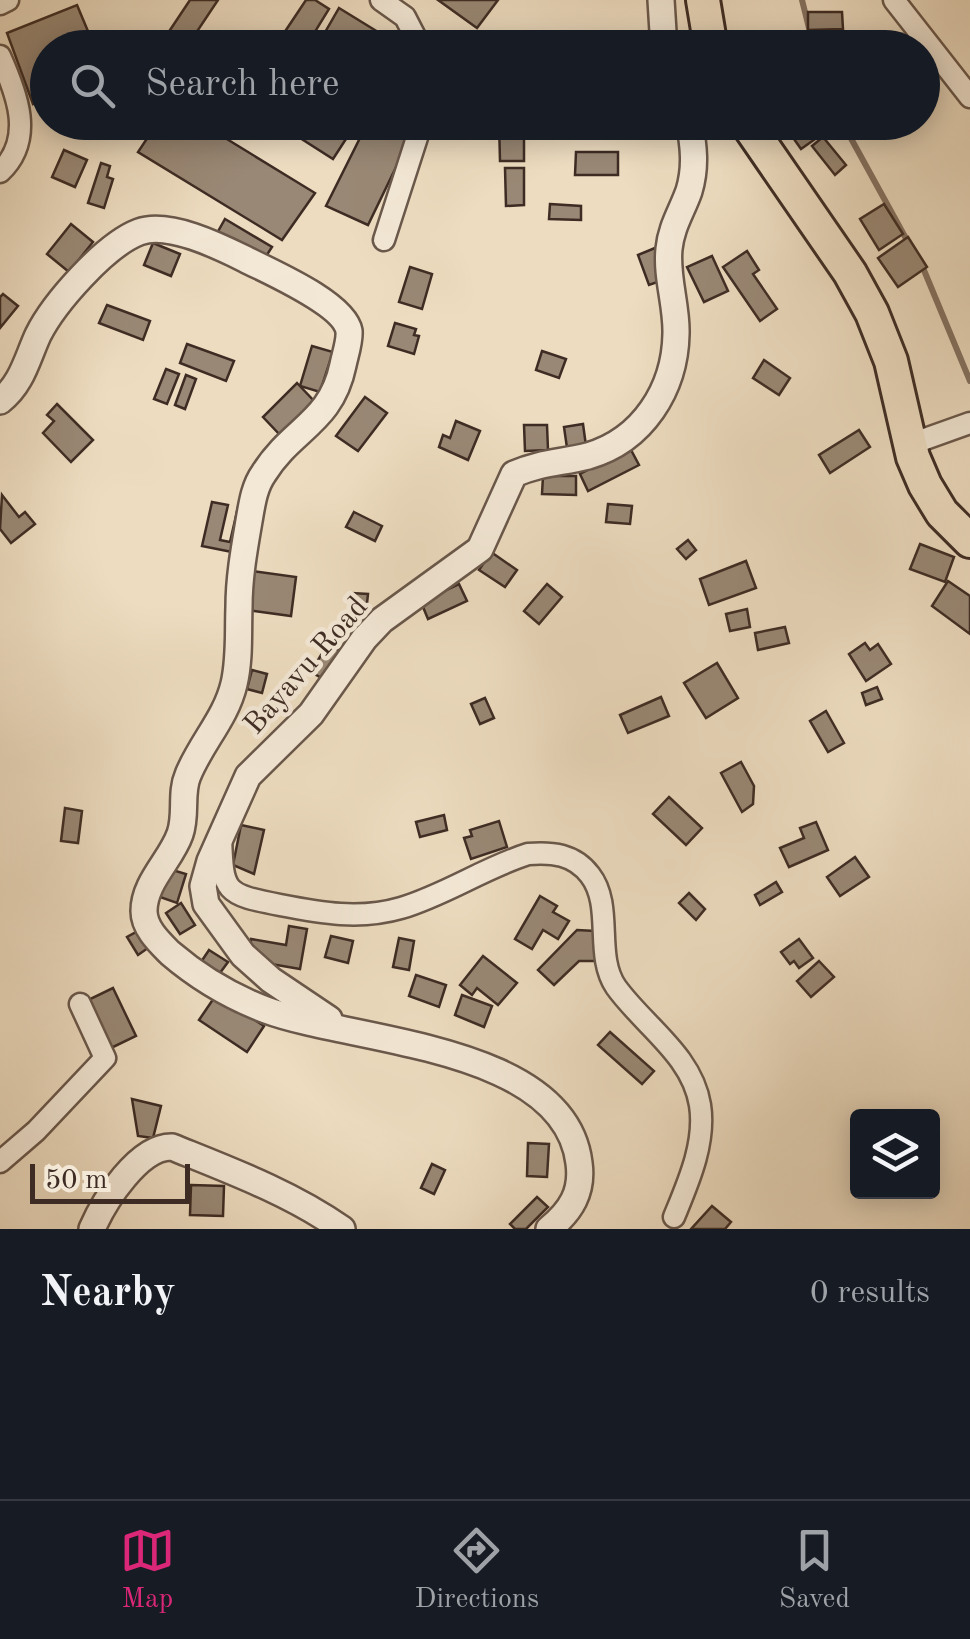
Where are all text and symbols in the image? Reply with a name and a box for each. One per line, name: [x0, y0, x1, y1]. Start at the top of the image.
search box: [30, 30, 940, 140]
icon: search: [65, 58, 120, 113]
text: Search here: [145, 66, 340, 104]
street label: Bayavu Road: [239, 592, 374, 741]
map controls: [850, 1109, 940, 1199]
button: layers: [850, 1109, 940, 1199]
scale bar: [30, 1159, 190, 1204]
text: 50 m: [45, 1167, 108, 1195]
text: Nearby: [40, 1273, 176, 1315]
text: 0 results: [810, 1278, 930, 1310]
tab: Map: [120, 1523, 175, 1618]
tab: Directions: [415, 1523, 539, 1618]
tab: Saved: [779, 1523, 850, 1618]

